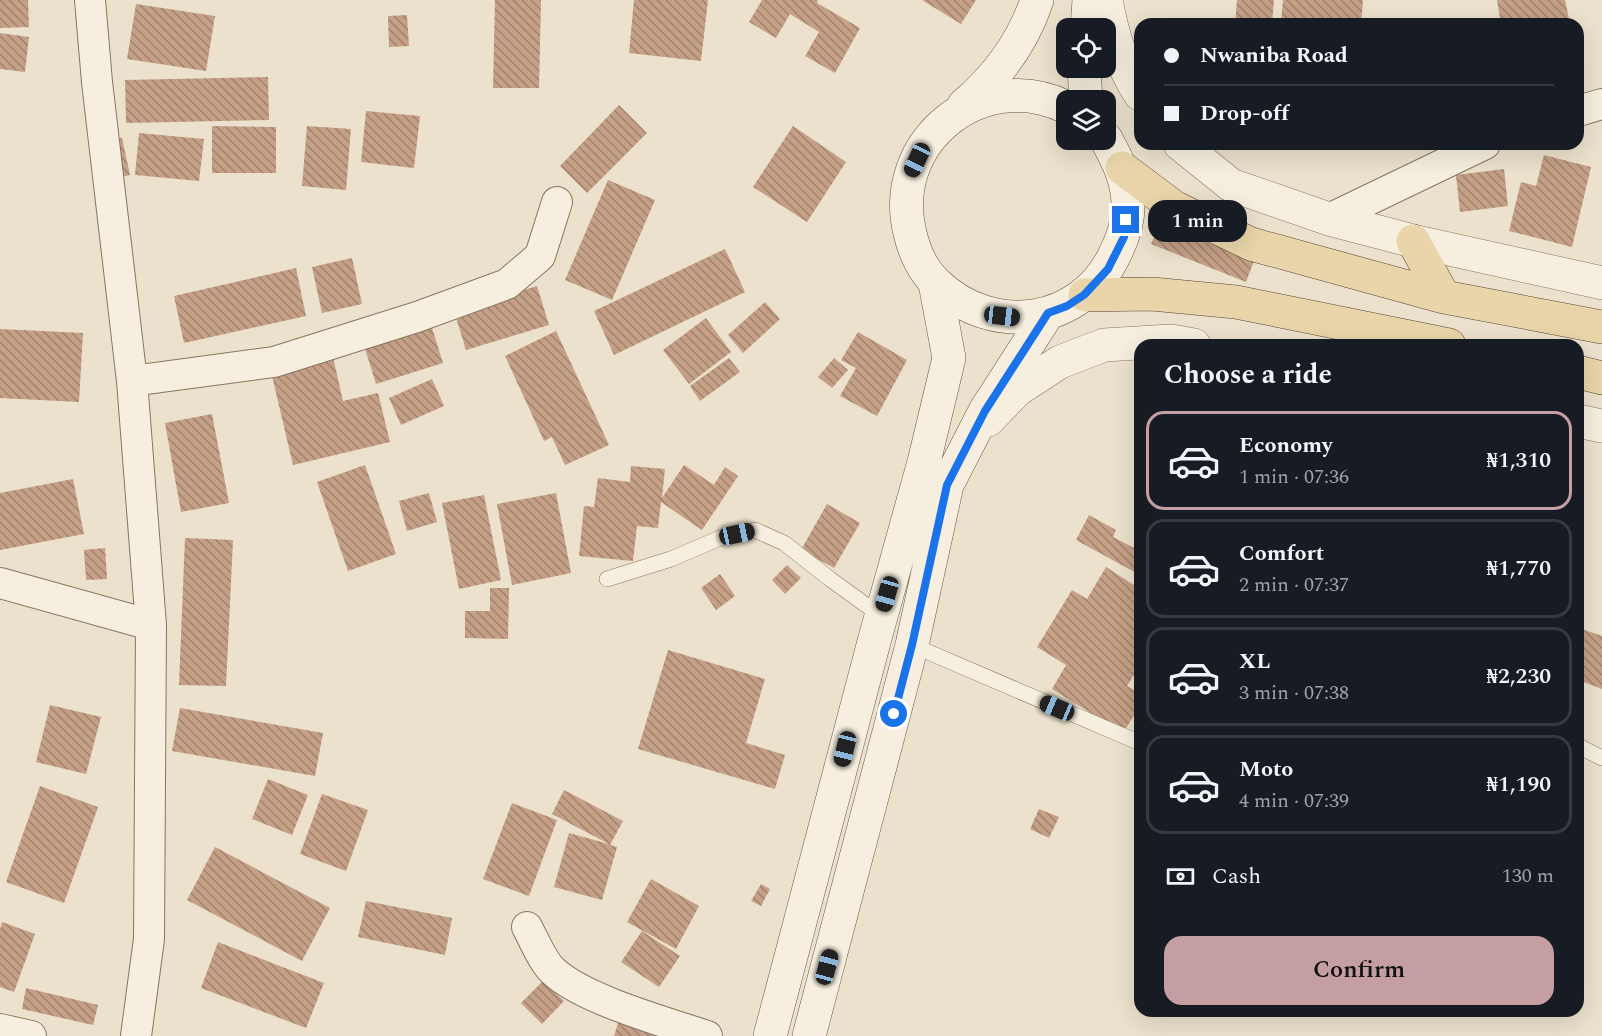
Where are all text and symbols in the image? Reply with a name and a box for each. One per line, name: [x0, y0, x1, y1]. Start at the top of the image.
map controls: [1056, 18, 1116, 150]
button: locate: [1056, 18, 1116, 78]
text: Nwaniba Road: [1200, 39, 1348, 72]
button: layers: [1056, 90, 1116, 150]
text: Drop-off: [1200, 97, 1289, 130]
car: [901, 140, 933, 180]
callout: 1 min: [1147, 199, 1246, 241]
route end: [1112, 206, 1139, 233]
text: 1 min: [1172, 206, 1223, 236]
car: [983, 305, 1021, 327]
text: Choose a ride: [1164, 354, 1332, 396]
text: Economy: [1239, 429, 1332, 462]
icon: car: [1167, 434, 1221, 488]
text: ₦1,310: [1486, 444, 1551, 477]
text: 1 min · 07:36: [1239, 462, 1349, 492]
car: [718, 521, 756, 547]
text: Comfort: [1239, 537, 1324, 570]
icon: car: [1167, 542, 1221, 596]
text: ₦1,770: [1486, 552, 1551, 585]
text: 2 min · 07:37: [1239, 570, 1349, 600]
car: [873, 574, 901, 614]
text: XL: [1239, 645, 1270, 678]
icon: car: [1167, 650, 1221, 704]
text: ₦2,230: [1486, 660, 1551, 693]
text: 3 min · 07:38: [1239, 678, 1349, 708]
car: [1037, 693, 1077, 723]
route start: [880, 700, 907, 727]
car: [832, 729, 858, 769]
text: Moto: [1239, 753, 1293, 786]
icon: car: [1167, 758, 1221, 812]
text: ₦1,190: [1486, 768, 1551, 801]
text: 4 min · 07:39: [1239, 786, 1349, 816]
icon: cash: [1164, 860, 1197, 893]
text: Cash: [1212, 860, 1261, 893]
text: 130 m: [1502, 861, 1554, 891]
button: Confirm: [1164, 936, 1554, 1005]
car: [814, 947, 840, 987]

